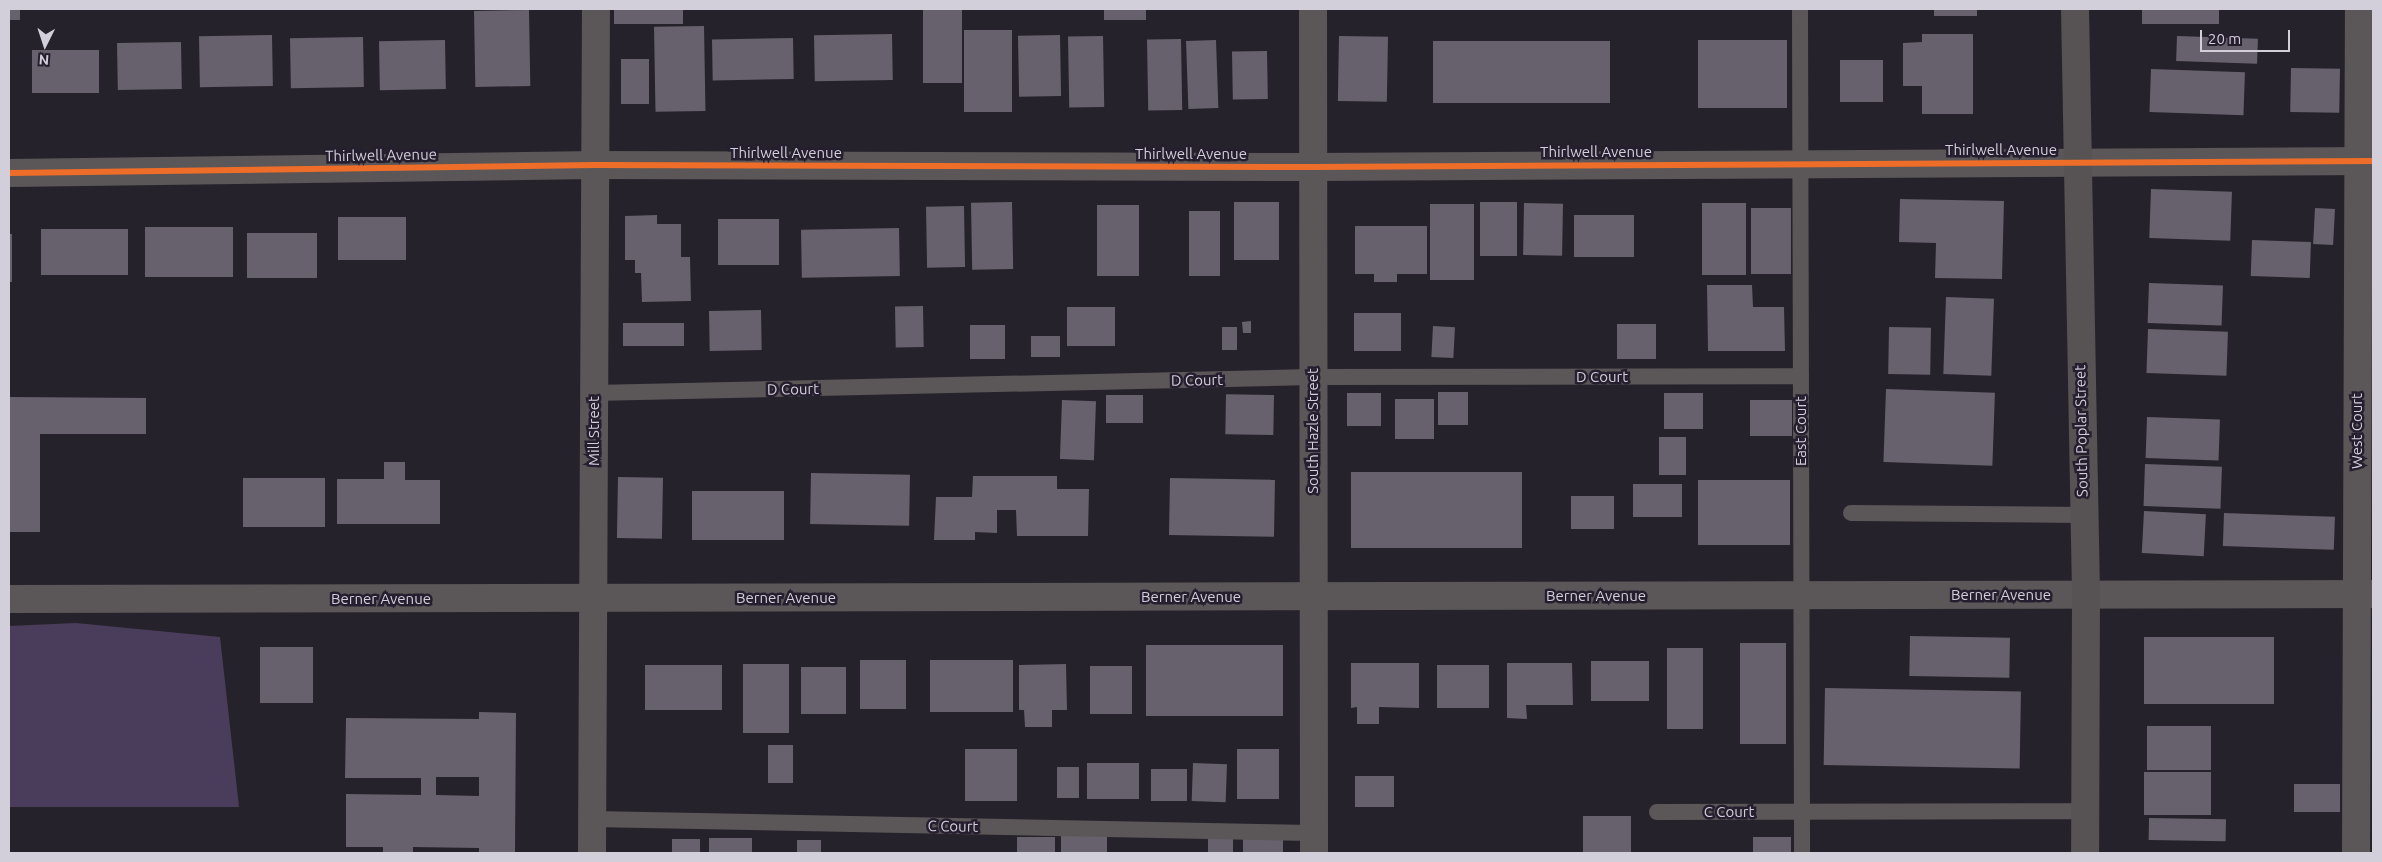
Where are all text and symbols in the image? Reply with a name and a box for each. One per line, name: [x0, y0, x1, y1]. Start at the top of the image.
north arrow: [20, 20, 70, 70]
scale bar: [2202, 20, 2292, 52]
text: 20 m: [2208, 30, 2241, 47]
text: N: [38, 52, 50, 68]
street label: Thirlwell Avenue: [1945, 141, 2057, 159]
street label: Thirlwell Avenue: [1540, 143, 1652, 161]
street label: Thirlwell Avenue: [730, 144, 842, 162]
street label: Thirlwell Avenue: [325, 145, 437, 165]
street label: Thirlwell Avenue: [1135, 145, 1247, 163]
street label: South Poplar Street: [2071, 365, 2091, 497]
street label: South Hazle Street: [1304, 368, 1322, 494]
street label: D Court: [1576, 368, 1628, 386]
street label: D Court: [1171, 371, 1223, 389]
street label: D Court: [767, 380, 819, 398]
street label: West Court: [2348, 393, 2366, 469]
street label: Mill Street: [585, 396, 603, 466]
street label: East Court: [1792, 396, 1810, 466]
street label: Berner Avenue: [1951, 586, 2051, 604]
street label: Berner Avenue: [1546, 587, 1646, 605]
street label: Berner Avenue: [1141, 588, 1241, 606]
street label: Berner Avenue: [736, 589, 836, 607]
street label: Berner Avenue: [331, 590, 431, 608]
street label: C Court: [1704, 803, 1754, 821]
street label: C Court: [927, 817, 979, 835]

